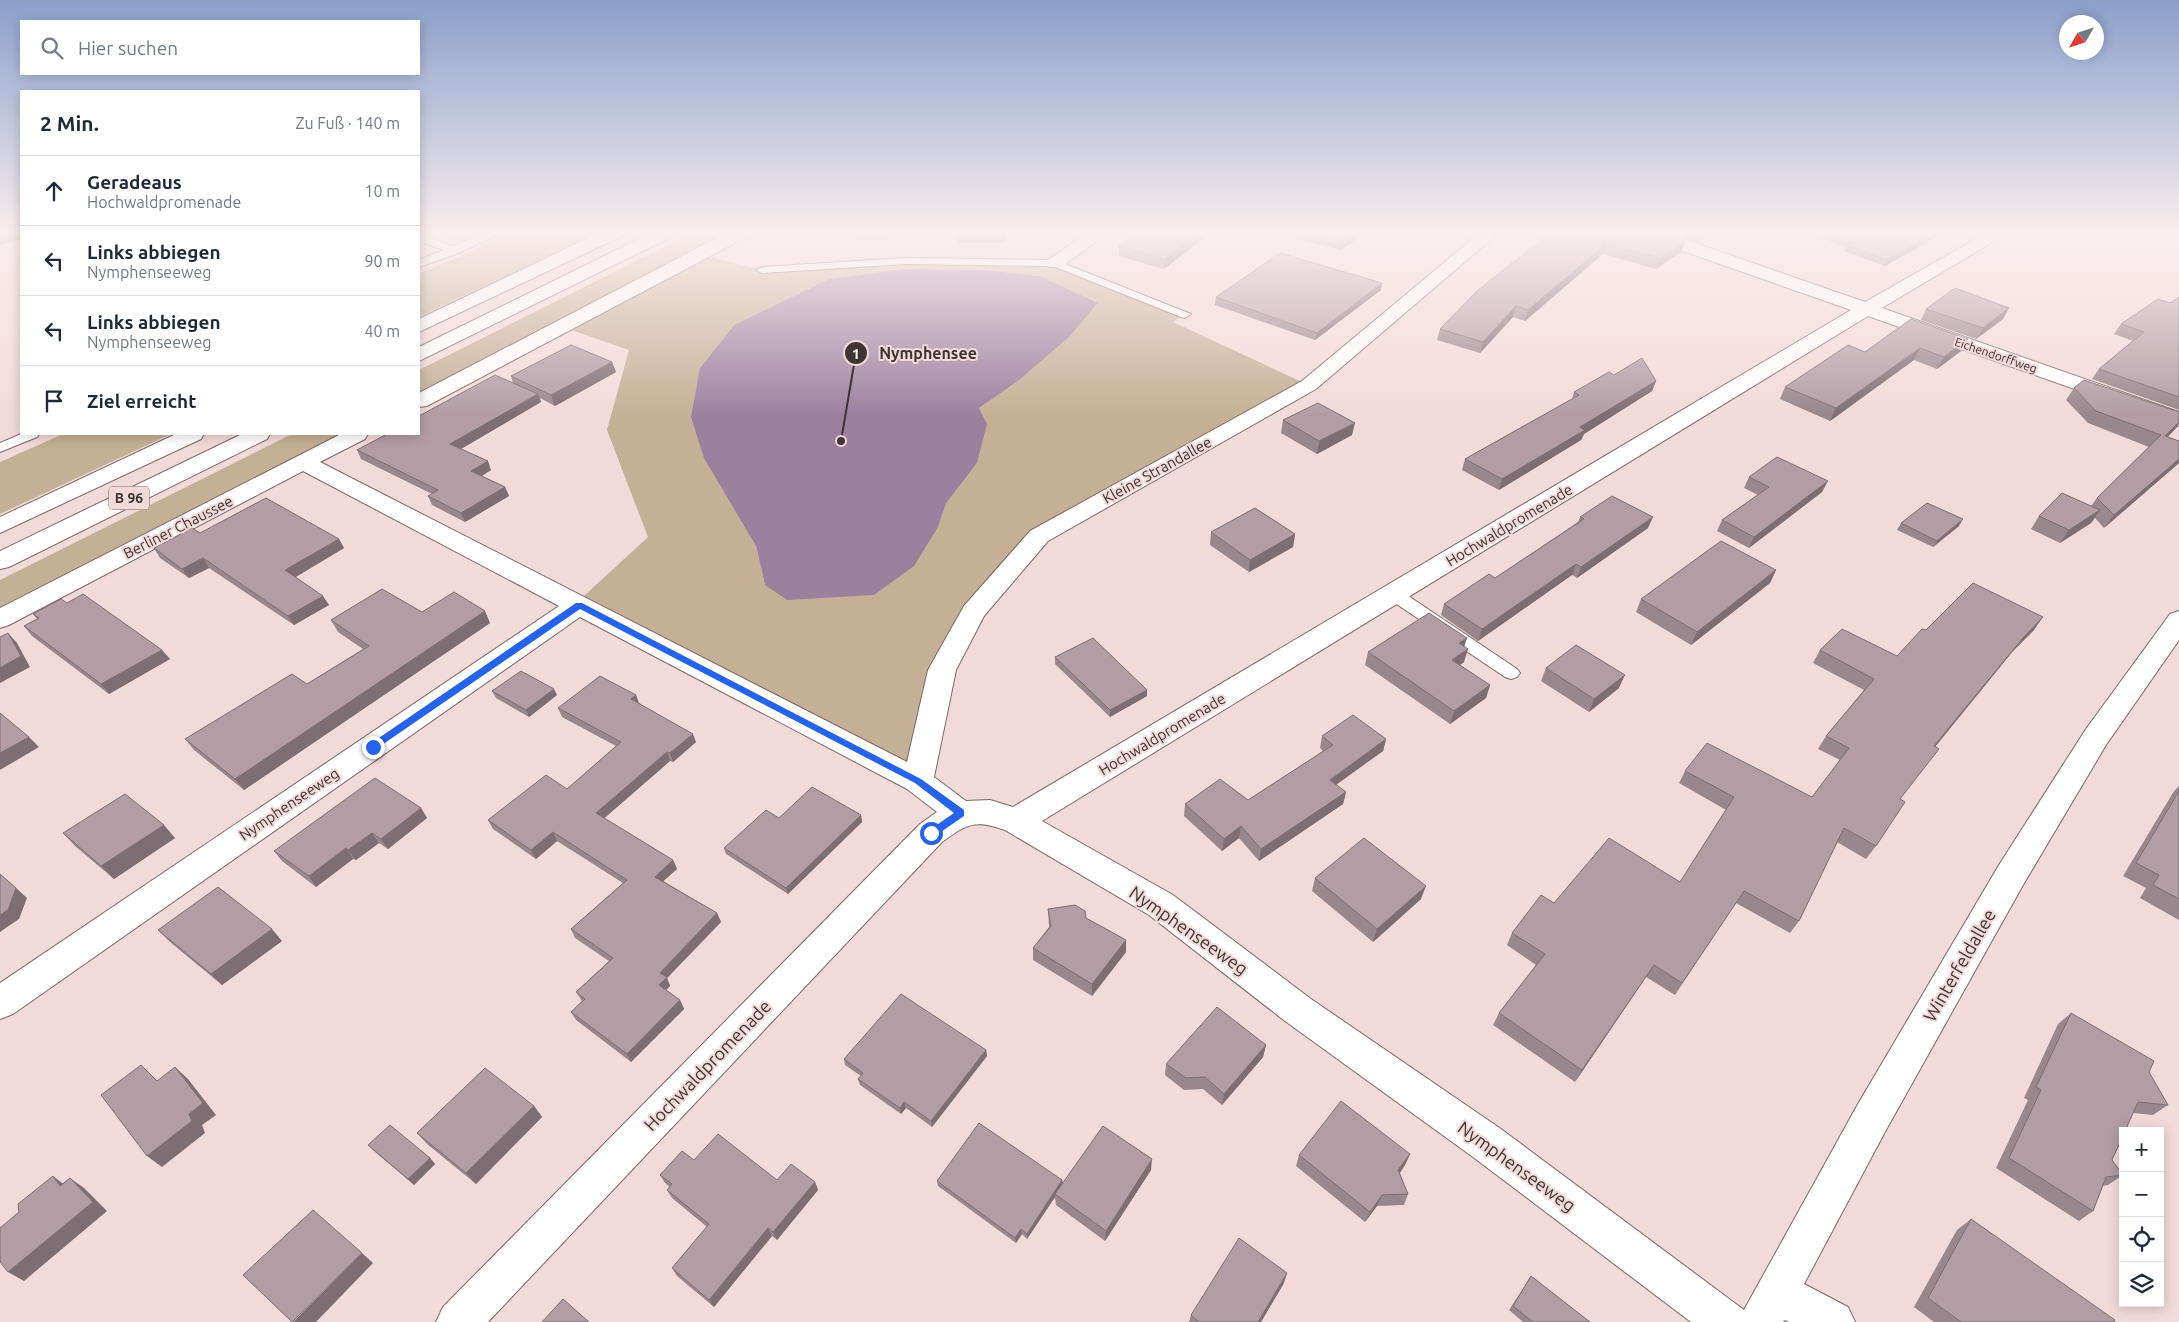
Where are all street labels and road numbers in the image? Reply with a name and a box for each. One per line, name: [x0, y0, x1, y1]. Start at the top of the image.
street label: Eichendorffweg: [1953, 335, 2039, 375]
street label: Kleine Strandallee: [1100, 433, 1214, 507]
street label: Hochwaldpromenade: [1443, 480, 1575, 570]
road number: B 96: [109, 486, 149, 509]
street label: Berliner Chaussee: [120, 492, 236, 562]
street label: Hochwaldpromenade: [1096, 689, 1228, 779]
street label: Nymphenseeweg: [236, 764, 342, 844]
street label: Nymphenseeweg: [1126, 882, 1252, 978]
street label: Winterfeldallee: [1919, 905, 1999, 1025]
street label: Hochwaldpromenade: [640, 996, 774, 1134]
street label: Nymphenseeweg: [1454, 1117, 1580, 1215]

